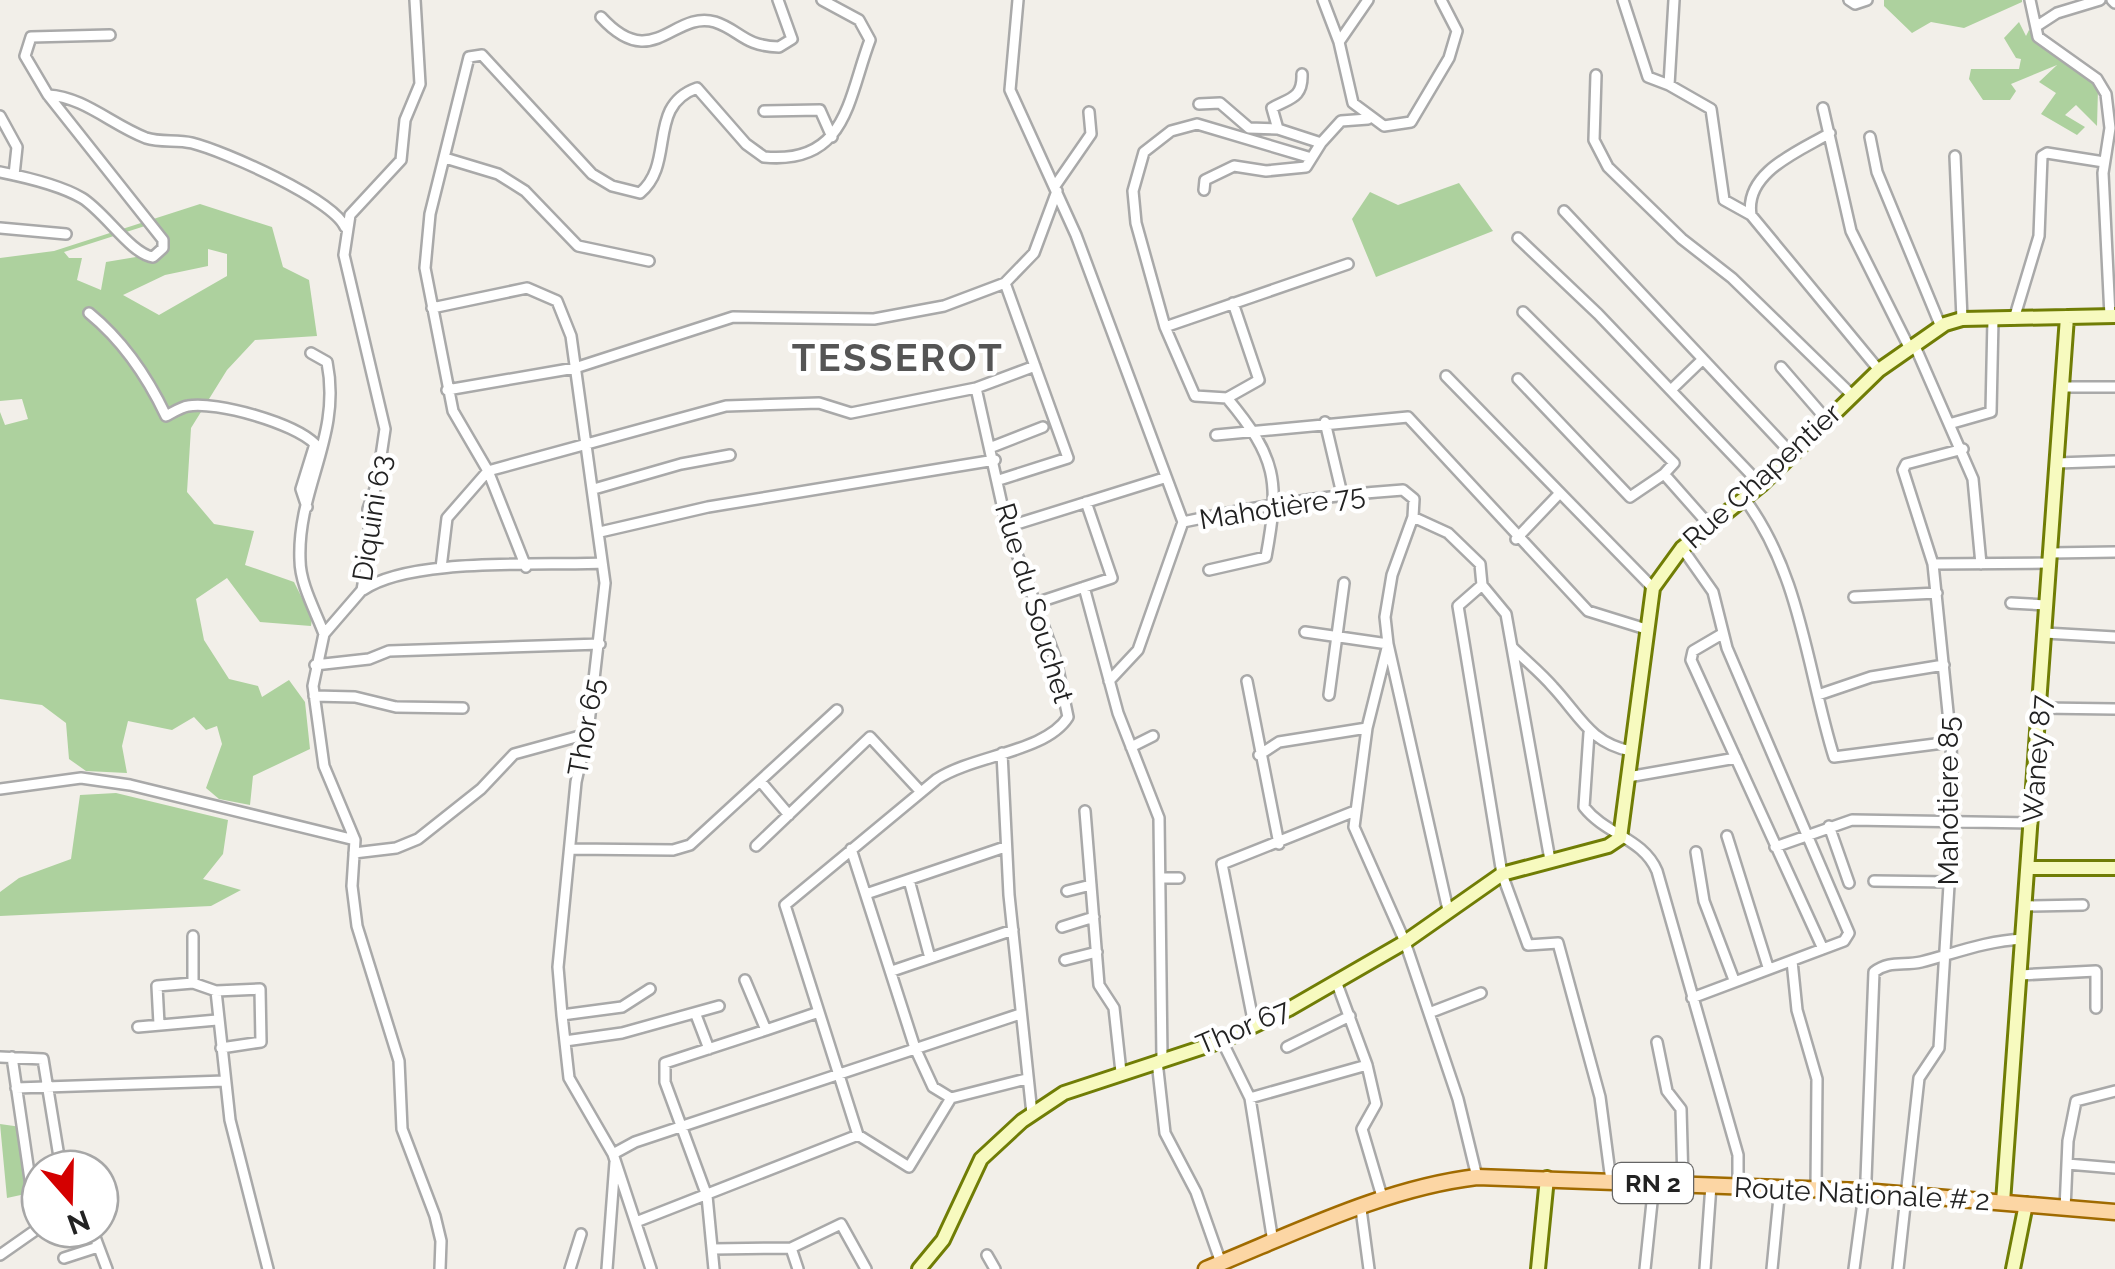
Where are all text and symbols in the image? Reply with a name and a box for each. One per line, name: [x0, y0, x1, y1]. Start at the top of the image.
district label: TESSEROT: [792, 335, 1004, 380]
street label: Rue Chapentier: [1676, 396, 1848, 555]
street label: Diquini 63: [346, 452, 398, 584]
street label: Mahotière 75: [1197, 478, 1367, 536]
street label: Rue du Souchet: [988, 499, 1080, 707]
street label: Thor 65: [561, 676, 611, 778]
street label: Waney 87: [2016, 694, 2058, 824]
street label: Mahotiere 85: [1932, 716, 1965, 886]
street label: Thor 67: [1191, 993, 1295, 1061]
north arrow: [20, 1149, 120, 1249]
road number: RN 2: [1613, 1163, 1693, 1203]
street label: Route Nationale # 2: [1733, 1171, 1991, 1217]
text: N: [63, 1203, 94, 1241]

